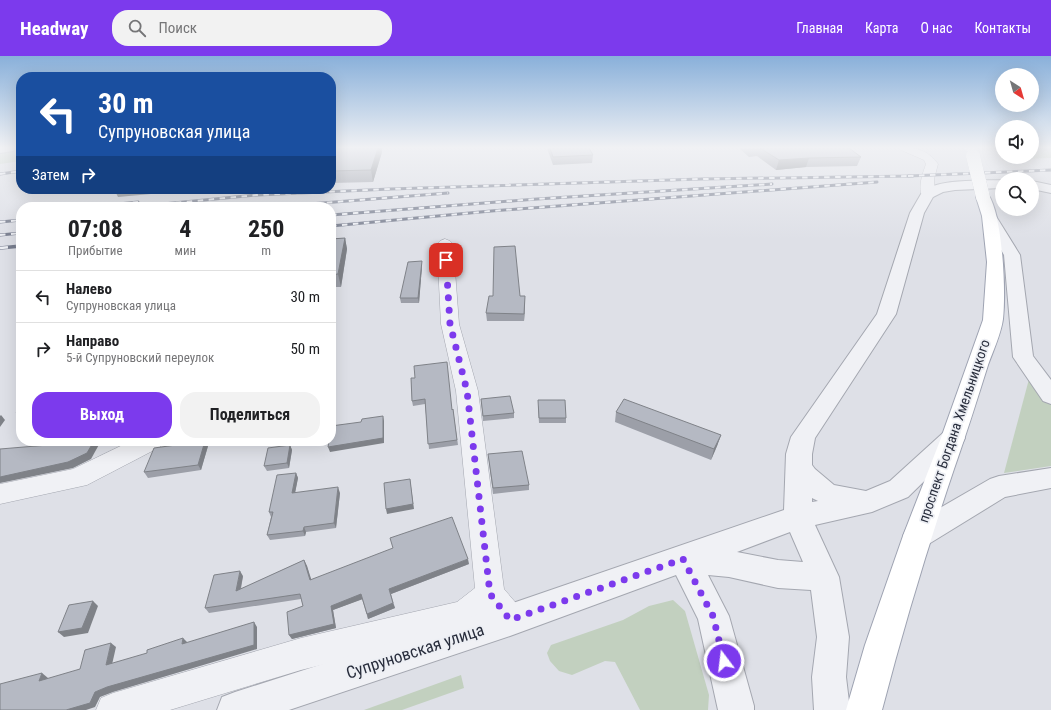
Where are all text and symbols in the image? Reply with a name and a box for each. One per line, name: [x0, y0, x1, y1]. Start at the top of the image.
search box: [112, 10, 392, 46]
text: Headway: [20, 17, 88, 40]
icon: search: [126, 17, 148, 39]
text: Поиск: [158, 19, 197, 37]
text: Главная: [796, 20, 843, 36]
text: Карта: [865, 20, 898, 36]
text: О нас: [920, 20, 952, 36]
text: Контакты: [974, 20, 1031, 36]
north arrow: [995, 68, 1039, 112]
map controls: [995, 68, 1039, 216]
text: 30 m: [98, 87, 154, 120]
icon: left: [32, 88, 84, 140]
button: sound: [995, 120, 1039, 164]
text: Супруновская улица: [98, 121, 250, 142]
icon: right: [77, 164, 99, 186]
text: Затем: [32, 166, 69, 184]
button: search: [995, 172, 1039, 216]
text: 07:08: [68, 215, 123, 243]
text: 4: [179, 215, 191, 243]
text: 250: [248, 215, 284, 243]
text: Прибытие: [68, 243, 123, 258]
text: мин: [175, 243, 196, 258]
text: m: [261, 243, 271, 258]
pin: [429, 243, 463, 277]
icon: arrive: [435, 249, 457, 271]
text: Налево: [66, 280, 112, 298]
icon: left: [32, 286, 54, 308]
text: 30 m: [290, 288, 320, 306]
text: Супруновская улица: [66, 298, 176, 313]
text: Направо: [66, 332, 119, 350]
street label: проспект Богдана Хмельницкого: [915, 337, 993, 525]
icon: right: [32, 338, 54, 360]
text: 50 m: [290, 340, 320, 358]
text: 5-й Супруновский переулок: [66, 350, 214, 365]
button: Выход: [32, 392, 172, 438]
button: Поделиться: [180, 392, 320, 438]
street label: Супруновская улица: [343, 619, 487, 683]
position arrow: [703, 640, 745, 682]

